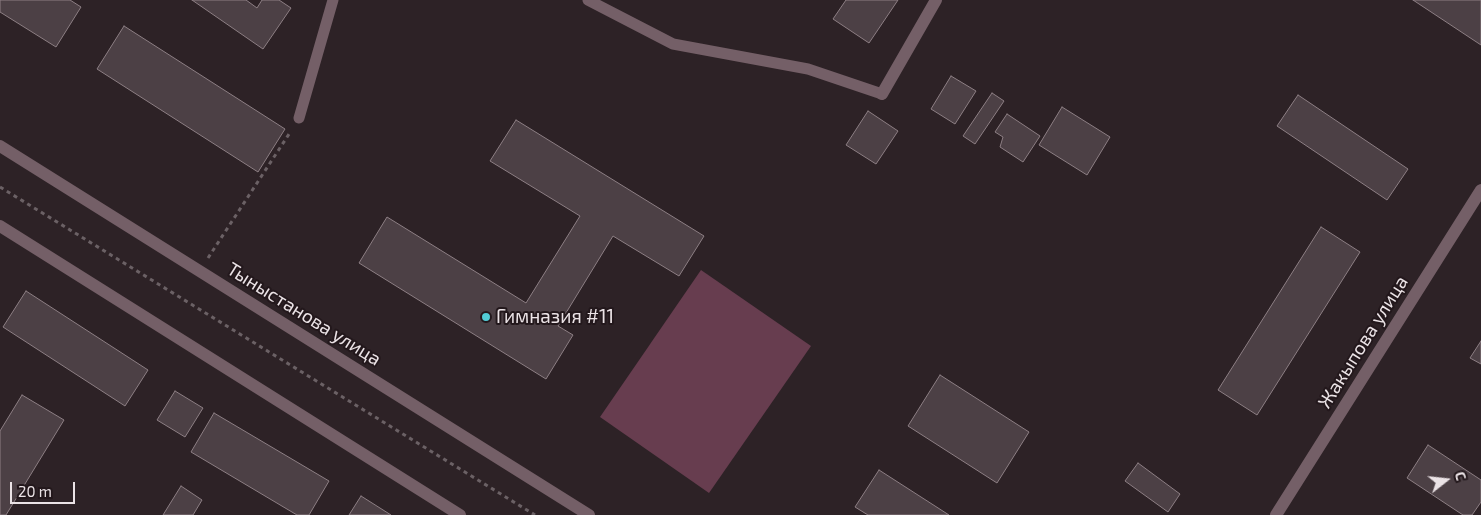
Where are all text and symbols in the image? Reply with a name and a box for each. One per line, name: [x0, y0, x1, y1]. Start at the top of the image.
street label: Тыныстанова улица: [223, 257, 385, 371]
street label: Жакыпова улица: [1313, 272, 1413, 412]
place label: Гимназия #11: [496, 306, 614, 328]
marker: Гимназия #11: [480, 311, 492, 323]
north arrow: [1421, 455, 1471, 505]
text: С: [1452, 469, 1470, 482]
scale bar: [12, 472, 78, 504]
text: 20 m: [18, 482, 52, 500]

